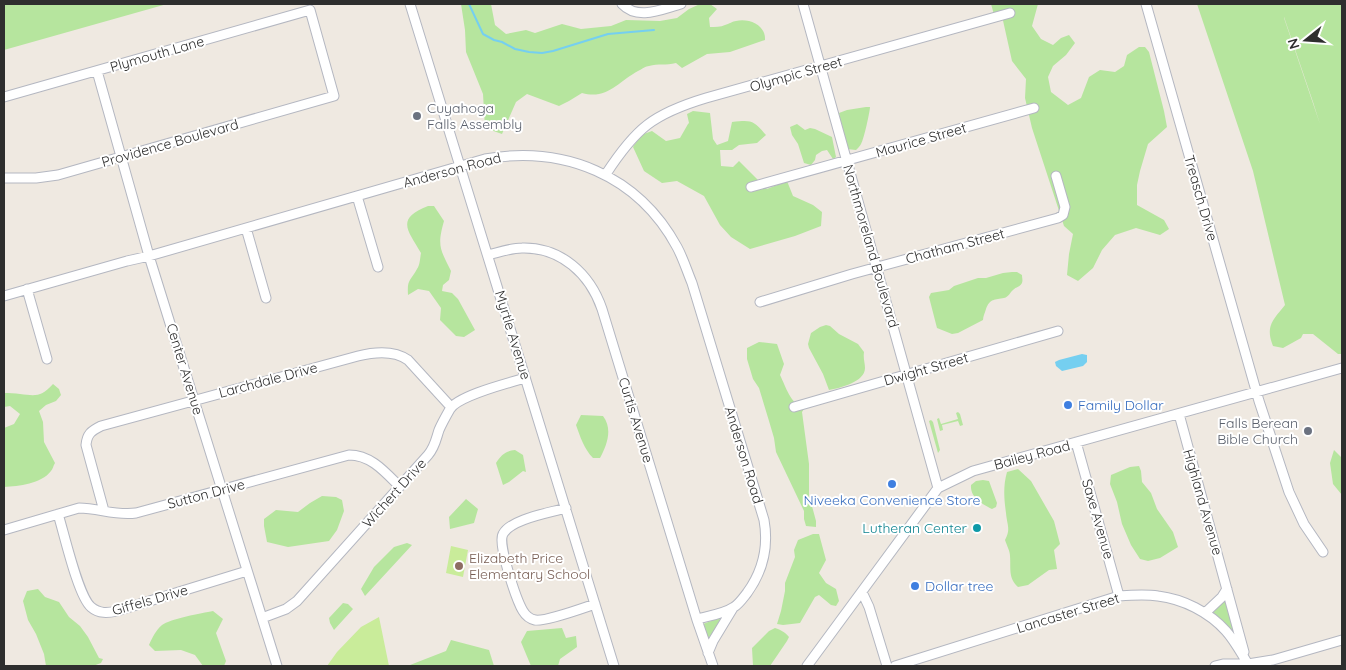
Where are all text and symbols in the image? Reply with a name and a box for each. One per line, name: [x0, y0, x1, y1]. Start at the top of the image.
north arrow: [1281, 15, 1331, 65]
street label: Plymouth Lane: [108, 32, 206, 76]
text: N: [1283, 36, 1304, 51]
street label: Olympic Street: [748, 52, 845, 96]
place label: Cuyahoga Falls Assembly: [427, 99, 522, 133]
marker: Cuyahoga Falls Assembly: [411, 110, 423, 122]
street label: Providence Boulevard: [99, 115, 241, 171]
street label: Maurice Street: [874, 118, 969, 162]
street label: Anderson Road: [401, 148, 503, 192]
street label: Treasch Drive: [1180, 153, 1222, 243]
street label: Northmoreland Boulevard: [839, 162, 903, 330]
street label: Chatham Street: [904, 224, 1007, 268]
street label: Myrtle Avenue: [491, 288, 535, 382]
street label: Center Avenue: [163, 321, 207, 417]
street label: Dwight Street: [882, 348, 971, 390]
street label: Larchdale Drive: [217, 358, 320, 402]
street label: Curtis Avenue: [614, 375, 658, 465]
place label: Family Dollar: [1078, 396, 1164, 414]
marker: Family Dollar: [1062, 399, 1074, 411]
street label: Anderson Road: [721, 404, 767, 506]
place label: Falls Berean Bible Church: [1217, 414, 1298, 448]
marker: Falls Berean Bible Church: [1302, 425, 1314, 437]
street label: Bailey Road: [992, 436, 1072, 474]
street label: Highland Avenue: [1179, 447, 1227, 557]
street label: Wichert Drive: [358, 454, 430, 531]
street label: Sutton Drive: [165, 475, 247, 513]
street label: Saxe Avenue: [1078, 477, 1118, 561]
marker: Niveeka Convenience Store: [886, 478, 898, 490]
place label: Niveeka Convenience Store: [803, 491, 981, 509]
place label: Lutheran Center: [862, 519, 968, 537]
marker: Lutheran Center: [971, 522, 983, 534]
place label: Elizabeth Price Elementary School: [469, 549, 590, 583]
marker: Elizabeth Price Elementary School: [453, 560, 465, 572]
place label: Dollar tree: [925, 577, 994, 595]
marker: Dollar tree: [909, 580, 921, 592]
street label: Giffels Drive: [110, 581, 190, 619]
street label: Lancaster Street: [1014, 589, 1122, 637]

